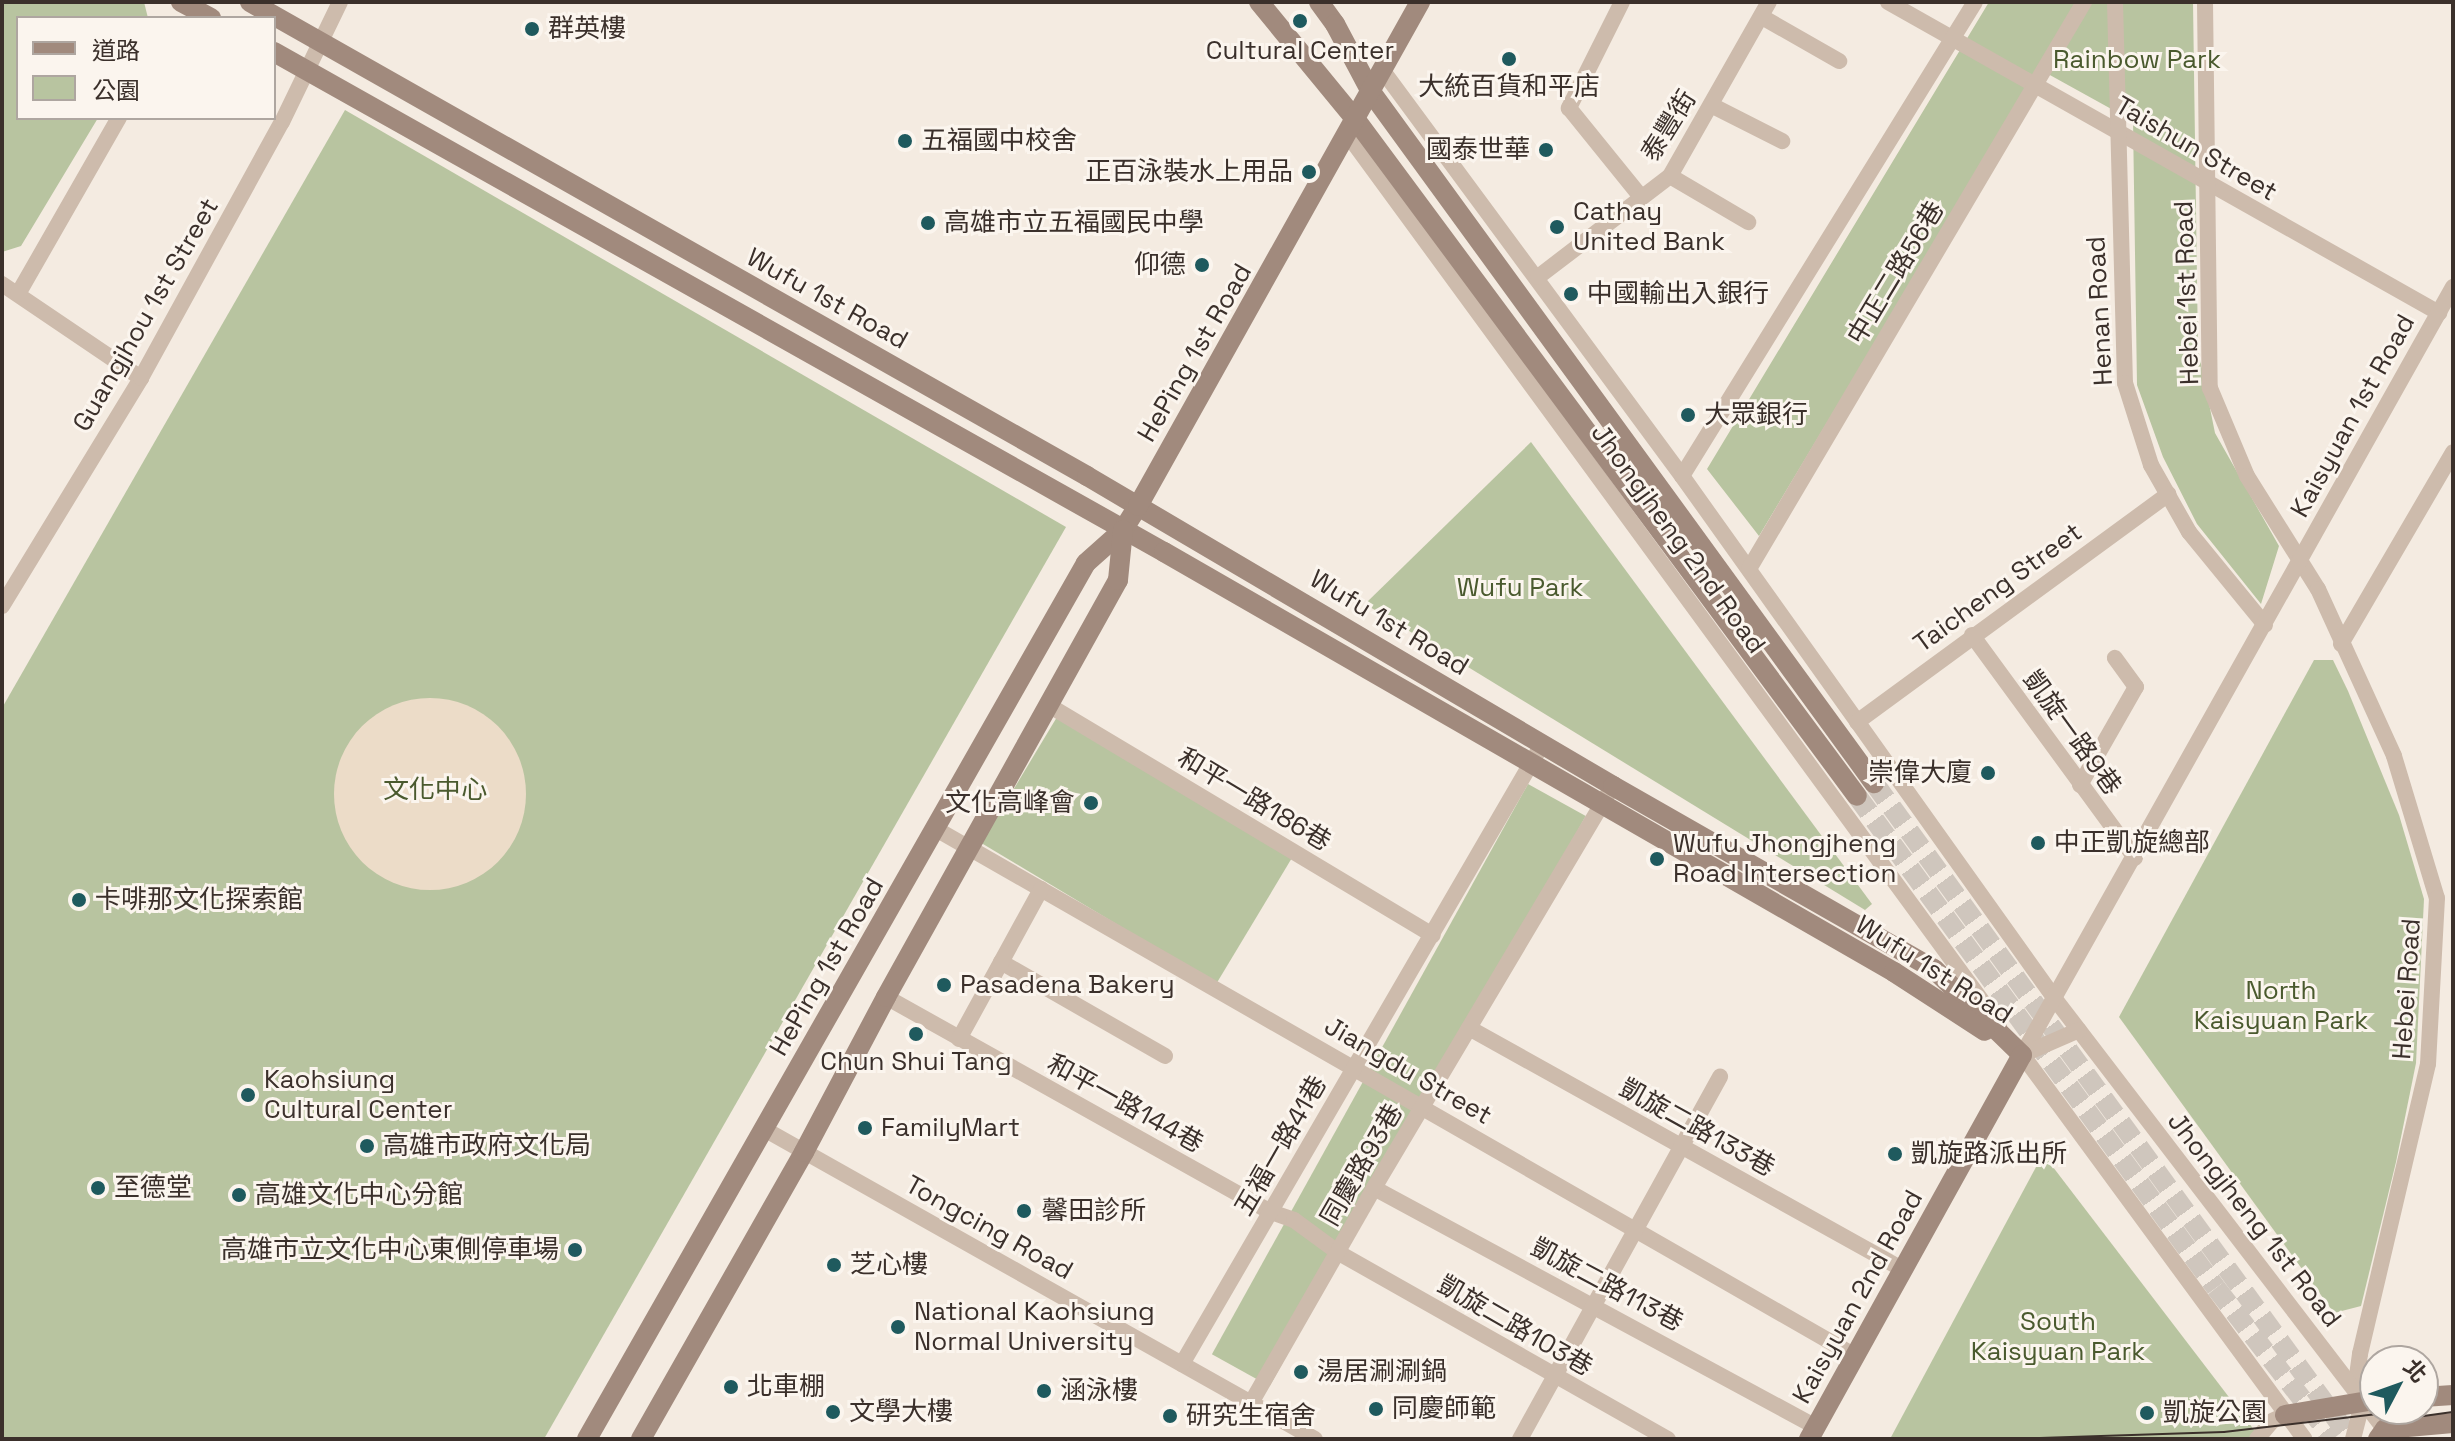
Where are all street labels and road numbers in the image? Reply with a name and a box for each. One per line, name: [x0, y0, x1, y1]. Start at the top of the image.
street label: 泰豐街: [1635, 85, 1703, 167]
street label: Taishun Street: [2109, 90, 2283, 208]
street label: Guangjhou 1st Street: [66, 193, 226, 437]
street label: 中正二路56巷: [1841, 196, 1951, 350]
street label: Hebei 1st Road: [2168, 200, 2206, 386]
street label: Henan Road: [2081, 235, 2119, 387]
street label: Wufu 1st Road: [741, 242, 913, 356]
street label: HePing 1st Road: [1131, 258, 1259, 448]
street label: Kaisyuan 1st Road: [2284, 309, 2422, 523]
street label: Jhongjheng 2nd Road: [1584, 418, 1772, 660]
street label: Taicheng Street: [1908, 517, 2088, 659]
street label: Wufu 1st Road: [1304, 563, 1474, 683]
street label: 凱旋一路9巷: [2016, 665, 2128, 801]
street label: 和平一路186巷: [1172, 742, 1336, 858]
street label: HePing 1st Road: [763, 872, 891, 1062]
street label: Wufu 1st Road: [1850, 909, 2018, 1031]
street label: Hebei Road: [2387, 917, 2427, 1061]
street label: Jiangdu Street: [1319, 1010, 1497, 1132]
street label: 和平一路144巷: [1042, 1048, 1208, 1160]
street label: 五福一路41巷: [1228, 1070, 1334, 1222]
street label: 凱旋二路133巷: [1614, 1073, 1780, 1183]
street label: 同慶路93巷: [1315, 1098, 1409, 1232]
street label: Jhongjheng 1st Road: [2160, 1106, 2348, 1334]
street label: Tongcing Road: [900, 1169, 1078, 1287]
street label: Kaisyuan 2nd Road: [1786, 1185, 1930, 1409]
street label: 凱旋二路113巷: [1526, 1232, 1688, 1338]
street label: 凱旋二路103巷: [1432, 1269, 1598, 1383]

